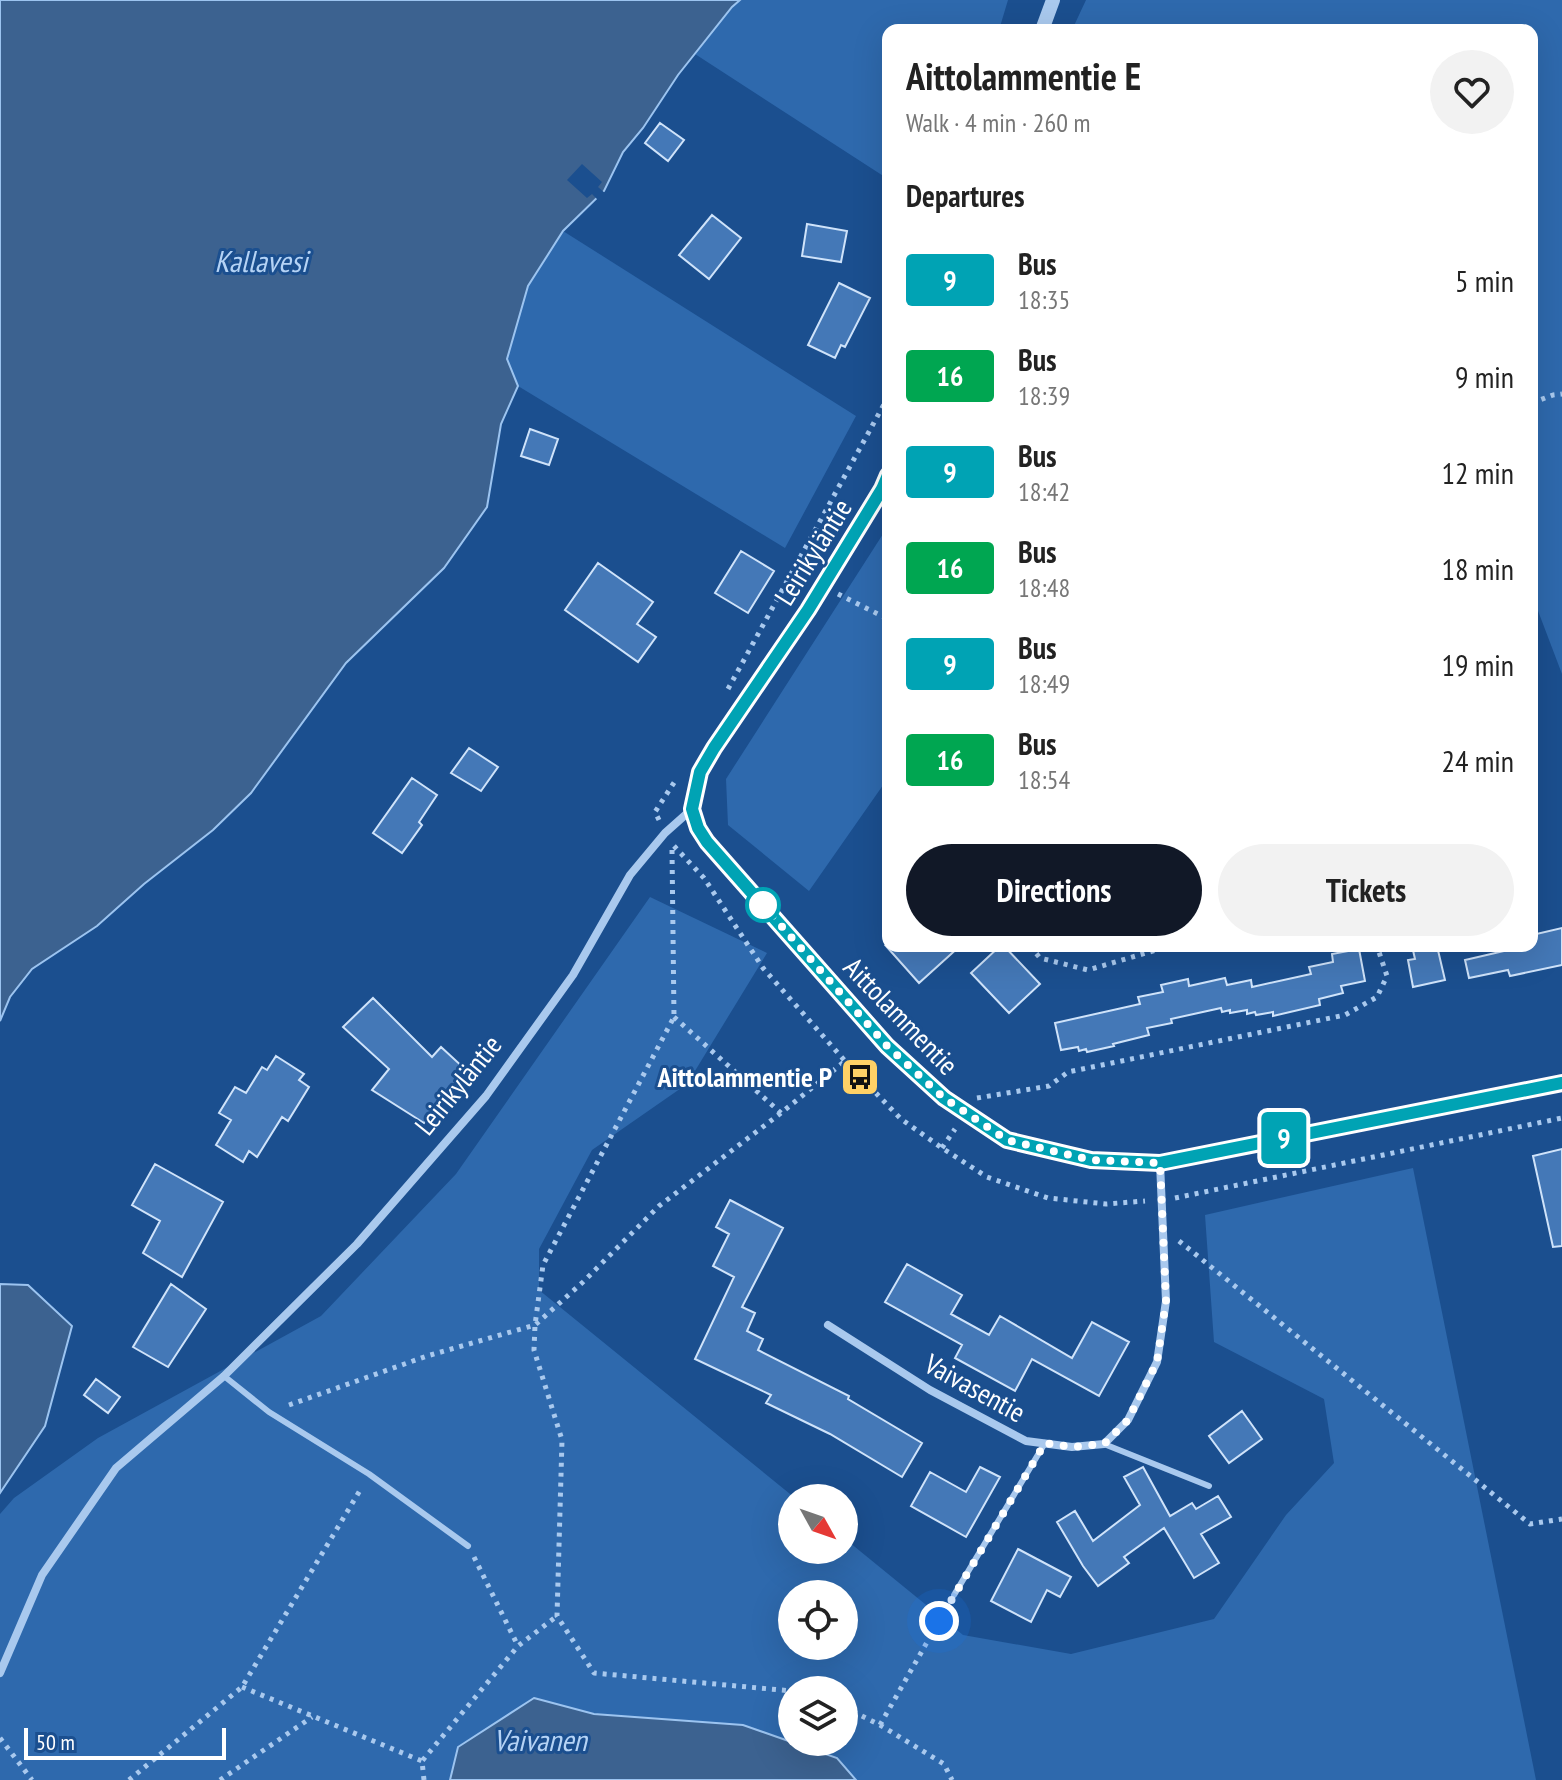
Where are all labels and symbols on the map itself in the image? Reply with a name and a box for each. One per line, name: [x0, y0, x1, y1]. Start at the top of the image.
water label: Kallavesi: [215, 241, 311, 280]
street label: Leirikyläntie: [765, 492, 860, 612]
unlabelled marker: [746, 888, 780, 922]
street label: Aittolammentie: [836, 949, 967, 1082]
street label: Leirikyläntie: [406, 1027, 509, 1142]
bus stop icon: Aittolammentie P: [839, 1056, 881, 1098]
place label: Aittolammentie P: [657, 1058, 832, 1095]
line badge: 9: [1258, 1112, 1310, 1164]
street label: Vaivasentie: [917, 1344, 1032, 1430]
north arrow: [778, 1484, 858, 1564]
your location: [919, 1601, 959, 1641]
water label: Vaivanen: [493, 1720, 589, 1759]
scale bar: [24, 1724, 226, 1760]

